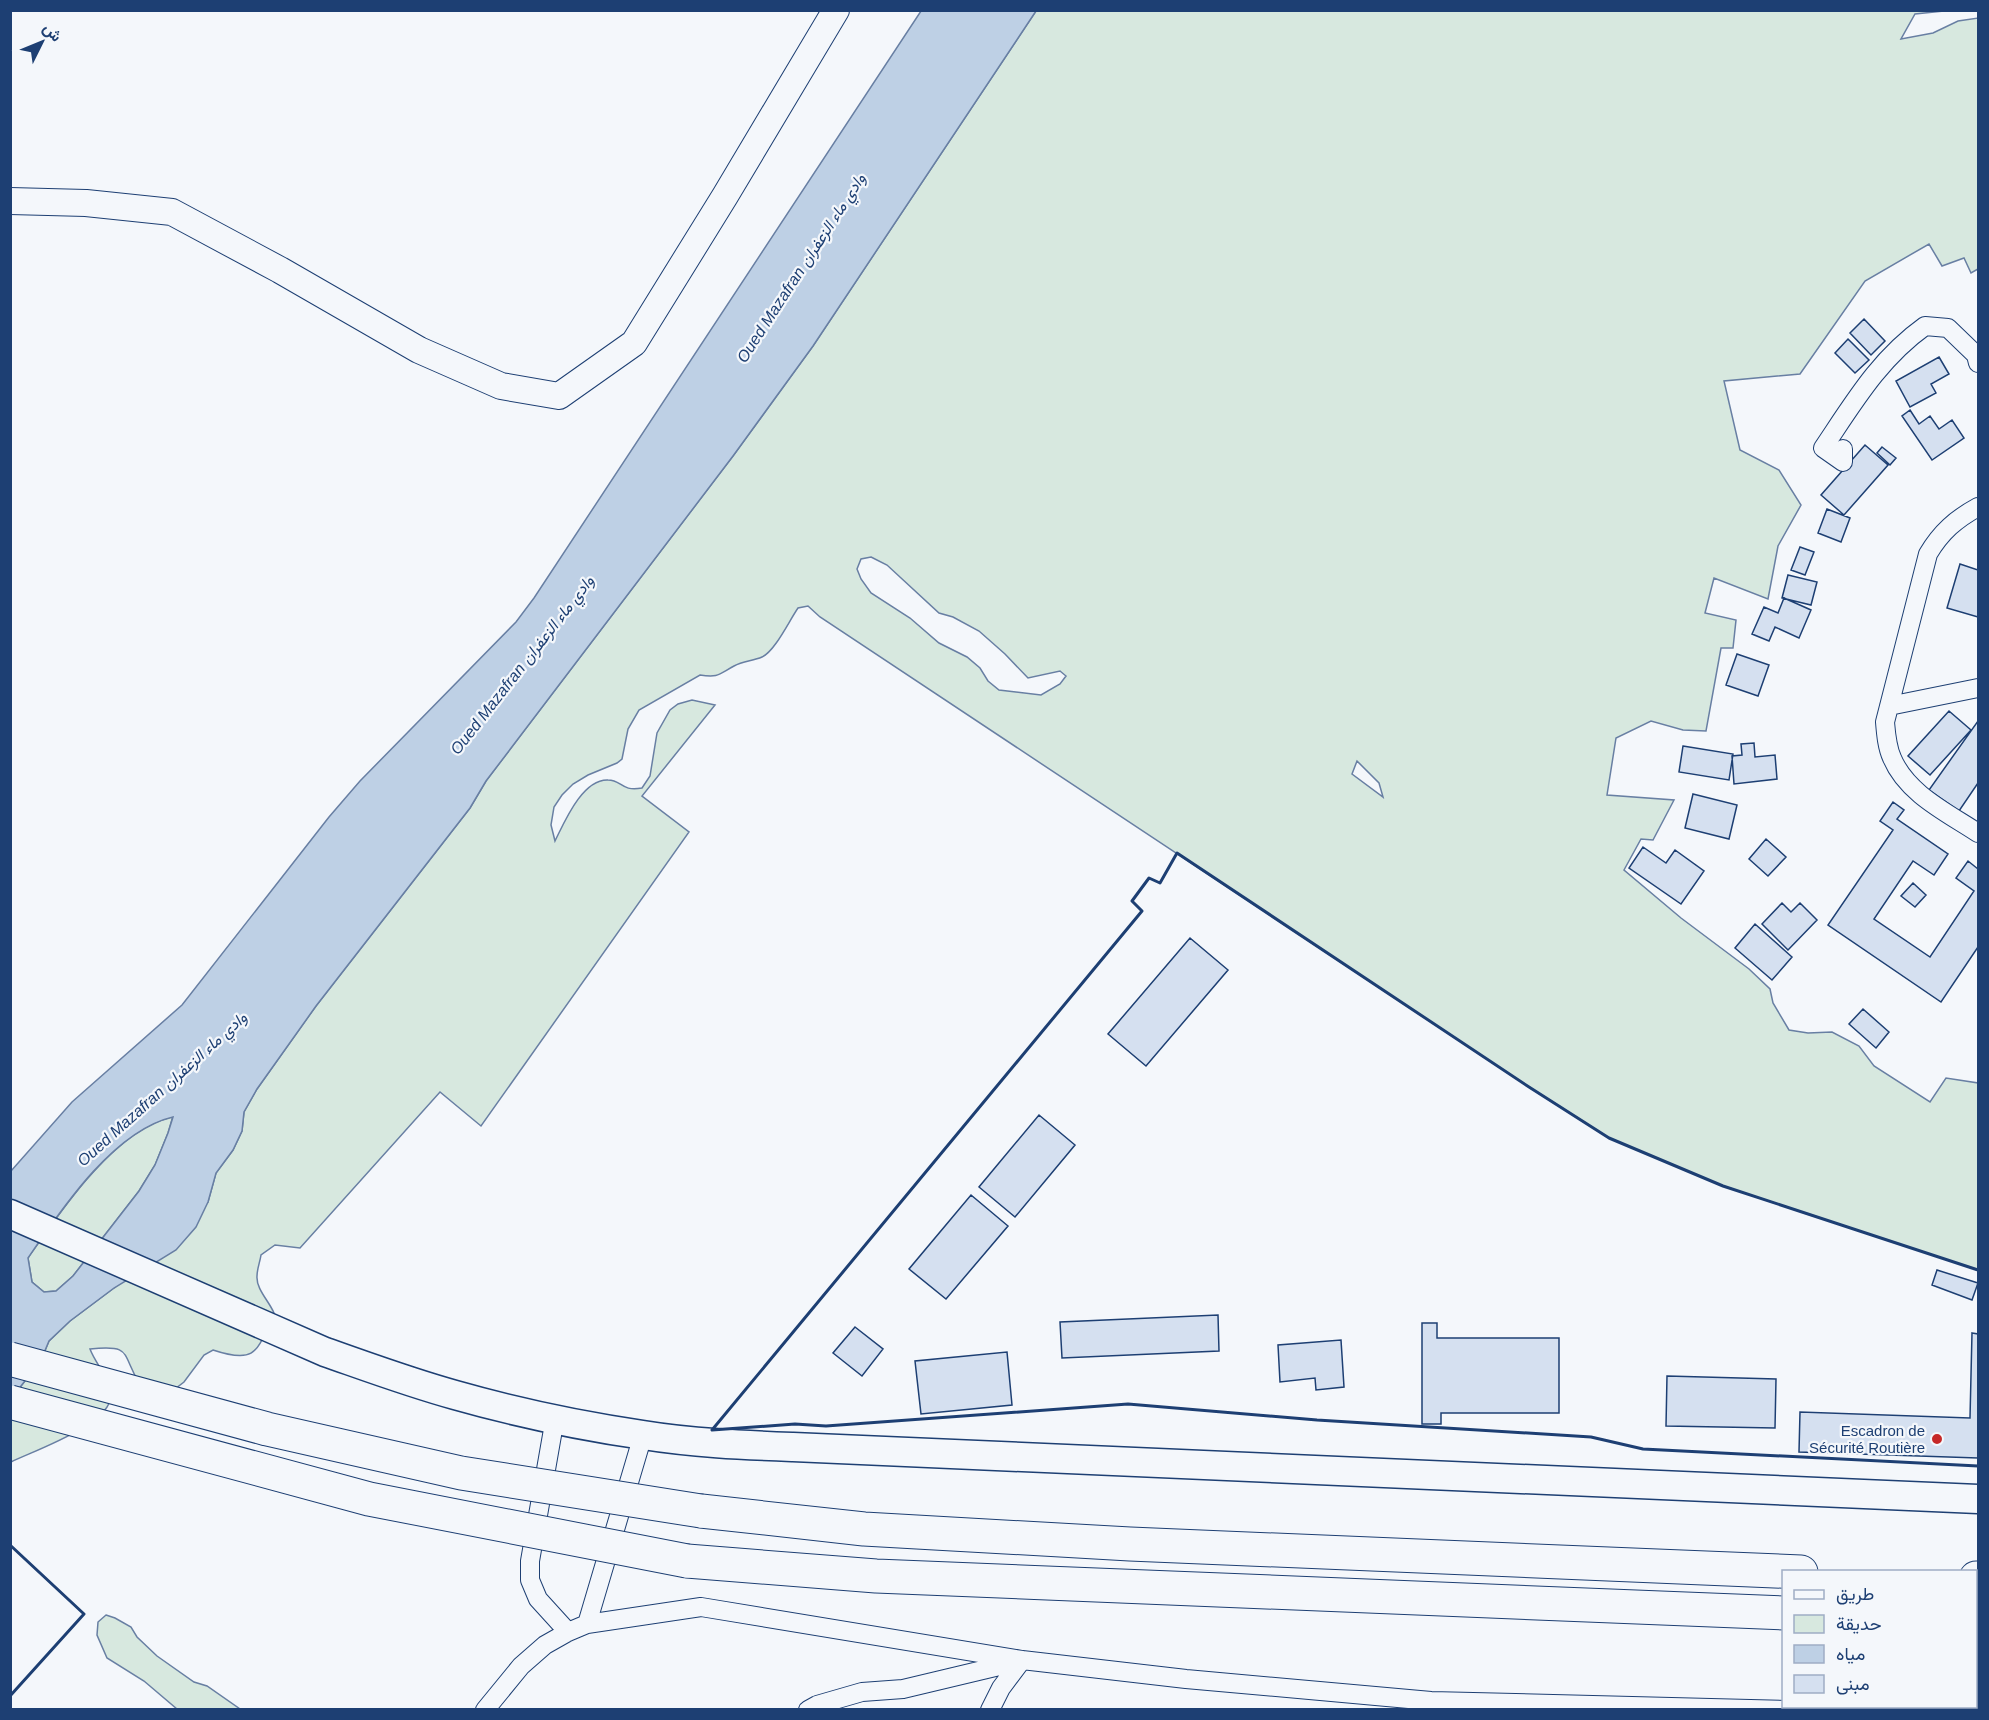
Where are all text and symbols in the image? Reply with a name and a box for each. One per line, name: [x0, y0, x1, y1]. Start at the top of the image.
north arrow: [12, 12, 72, 72]
text: ش: [39, 19, 65, 46]
water label: Oued Mazafran وادي ماء الزعفران: [733, 170, 873, 368]
water label: Oued Mazafran وادي ماء الزعفران: [447, 572, 601, 761]
water label: Oued Mazafran وادي ماء الزعفران: [74, 1008, 253, 1173]
place label: Escadron de Sécurité Routière: [1809, 1422, 1925, 1456]
marker: Escadron de Sécurité Routière: [1930, 1432, 1944, 1446]
legend: [1782, 1570, 1977, 1708]
text: طريق: [1836, 1584, 1874, 1605]
text: حديقة: [1836, 1614, 1882, 1634]
text: مياه: [1836, 1644, 1865, 1664]
text: مبنى: [1836, 1674, 1870, 1695]

